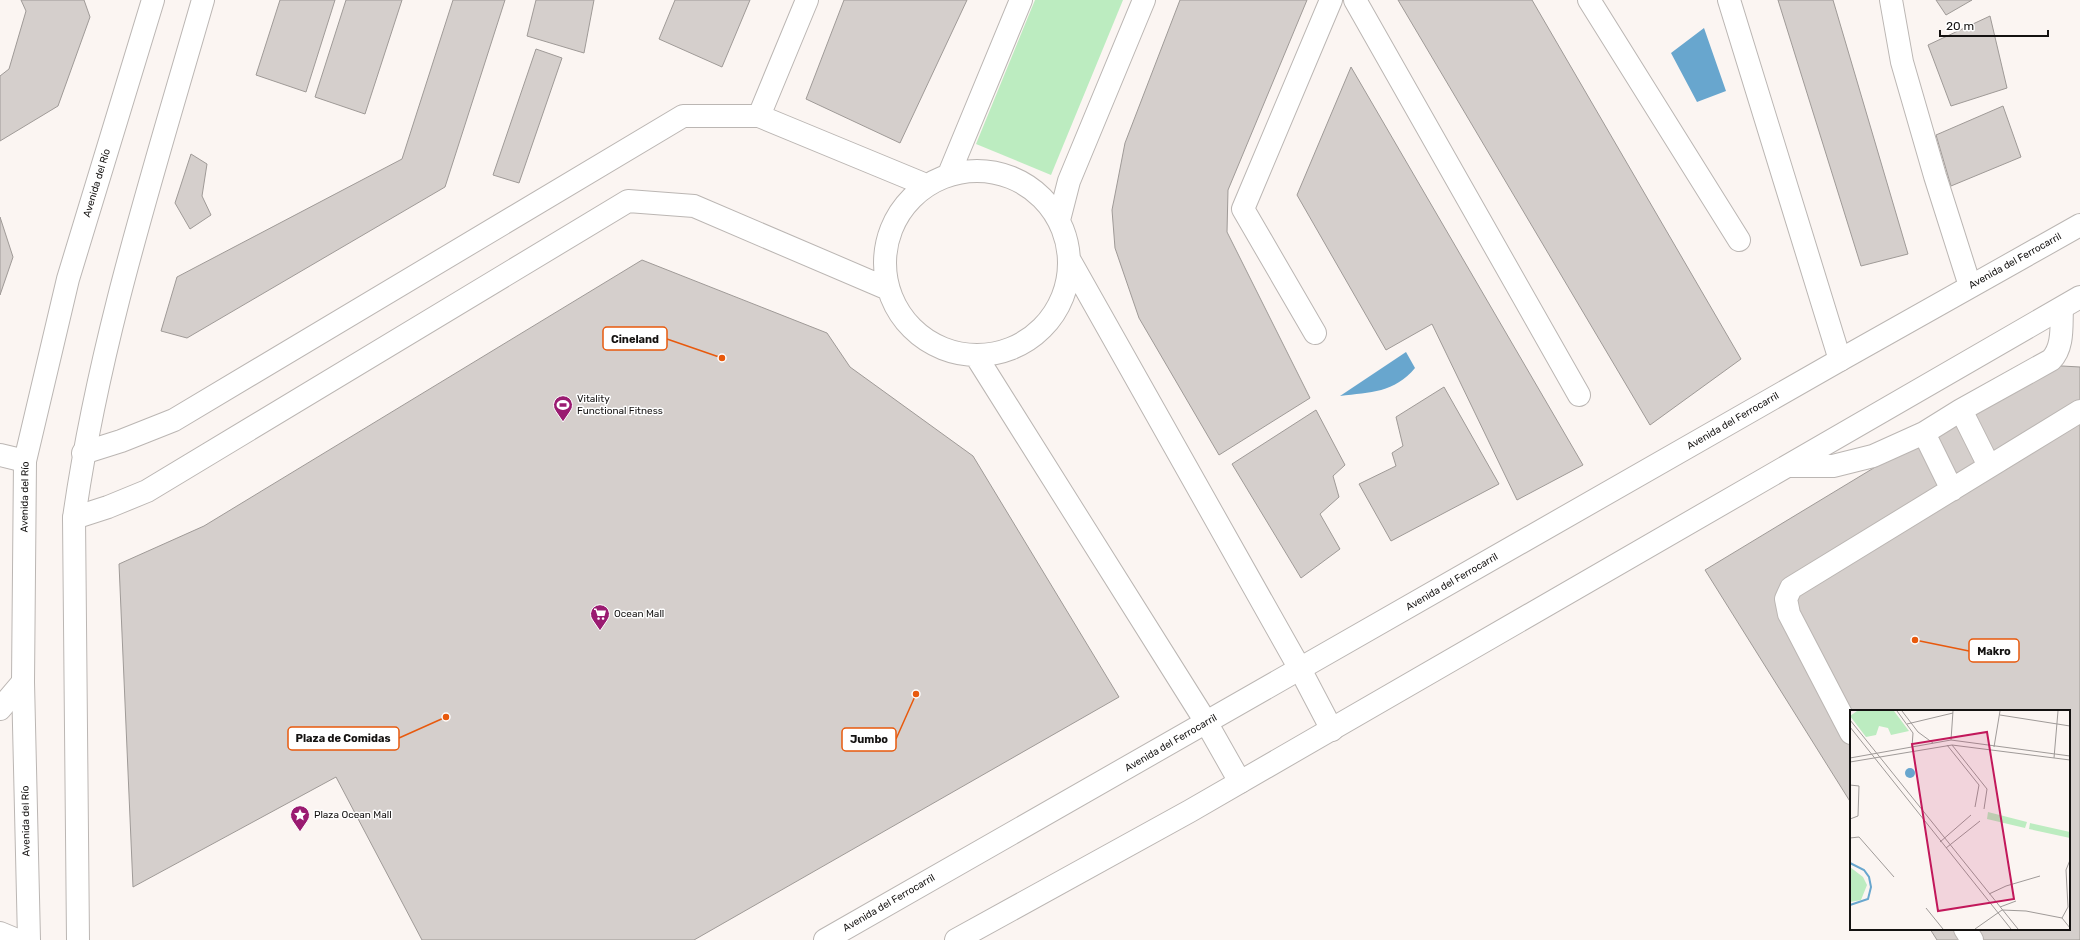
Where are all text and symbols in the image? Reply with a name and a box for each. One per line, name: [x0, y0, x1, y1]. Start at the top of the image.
scale bar: [1940, 12, 2048, 38]
text: 20 m: [1946, 19, 1974, 33]
street label: Avenida del Río: [81, 147, 113, 219]
street label: Avenida del Ferrocarril: [1967, 230, 2063, 292]
callout: Cineland: [603, 327, 667, 350]
text: Cineland: [611, 333, 659, 346]
street label: Avenida del Ferrocarril: [1685, 390, 1781, 452]
place label: Vitality Functional Fitness: [577, 393, 663, 417]
sports icon: Vitality Functional Fitness: [552, 394, 574, 422]
street label: Avenida del Río: [18, 461, 32, 533]
street label: Avenida del Ferrocarril: [1404, 551, 1500, 613]
supermarket icon: Ocean Mall: [589, 603, 611, 631]
place label: Ocean Mall: [614, 608, 664, 620]
callout: Makro: [1969, 639, 2019, 662]
text: Makro: [1977, 645, 2011, 658]
inset map: [1850, 710, 2070, 930]
street label: Avenida del Ferrocarril: [1123, 712, 1219, 774]
callout: Plaza de Comidas: [288, 727, 399, 750]
callout: Jumbo: [842, 728, 896, 751]
text: Plaza de Comidas: [296, 732, 390, 745]
text: Jumbo: [850, 733, 888, 746]
street label: Avenida del Río: [19, 785, 33, 857]
place icon: Plaza Ocean Mall: [289, 804, 311, 832]
place label: Plaza Ocean Mall: [314, 809, 392, 821]
street label: Avenida del Ferrocarril: [841, 872, 937, 934]

